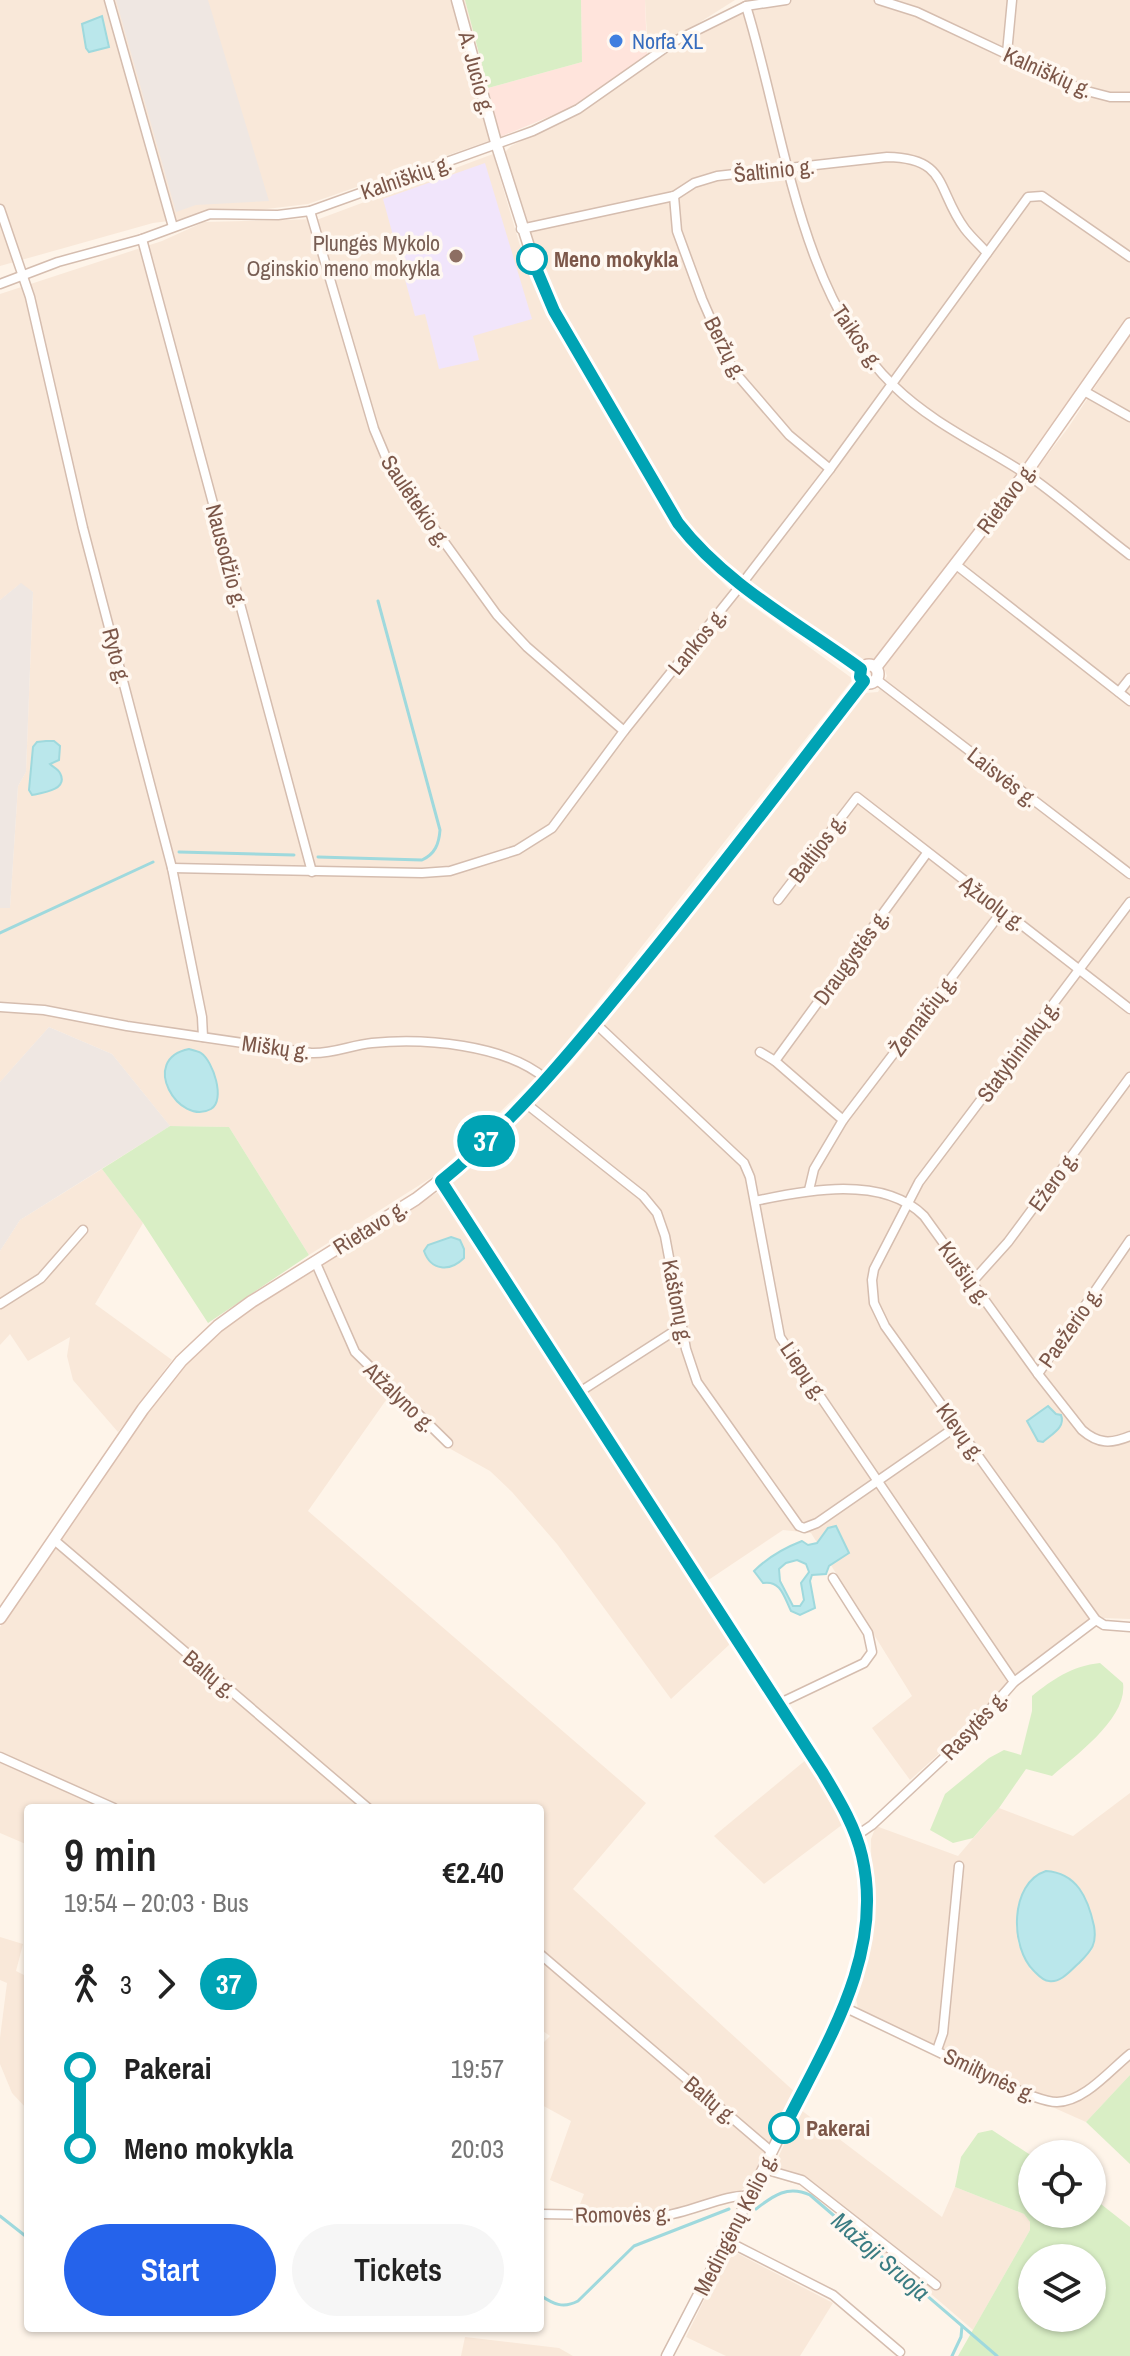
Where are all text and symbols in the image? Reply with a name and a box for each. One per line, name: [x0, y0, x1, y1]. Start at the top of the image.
place label: Norfa XL: [632, 26, 703, 56]
street label: A. Jucio g.: [451, 27, 503, 118]
marker: Norfa XL: [607, 32, 625, 50]
street label: Kalniškių g.: [999, 39, 1097, 105]
street label: Kalniškių g.: [357, 147, 455, 207]
street label: Šaltinio g.: [732, 151, 816, 189]
place label: Plungės Mykolo Oginskio meno mokykla: [246, 228, 440, 283]
marker: Meno mokykla: [517, 244, 547, 274]
place label: Meno mokykla: [554, 244, 678, 274]
marker: Plungės Mykolo Oginskio meno mokykla: [447, 247, 465, 265]
street label: Taikos g.: [825, 299, 891, 375]
street label: Beržų g.: [697, 311, 755, 385]
street label: Saulėtekio g.: [374, 449, 458, 553]
street label: Rietavo g.: [969, 456, 1043, 540]
street label: Nausodžio g.: [199, 501, 255, 611]
street label: Lankos g.: [661, 601, 733, 681]
street label: Ryto g.: [95, 625, 139, 687]
street label: Laisvės g.: [961, 740, 1045, 814]
street label: Baltijos g.: [781, 807, 853, 889]
street label: Ąžuolų g.: [953, 868, 1032, 938]
street label: Draugystės g.: [806, 903, 896, 1011]
street label: Žemaičių g.: [882, 968, 964, 1062]
street label: Statybininkų g.: [970, 994, 1066, 1108]
street label: Miškų g.: [240, 1027, 312, 1067]
line badge: 37: [450, 1115, 522, 1167]
text: 37: [473, 1122, 499, 1160]
street label: Ežero g.: [1021, 1145, 1085, 1217]
street label: Rietavo g.: [327, 1192, 413, 1262]
street label: Kuršių g.: [932, 1235, 998, 1311]
street label: Kaštonų g.: [655, 1257, 701, 1347]
street label: Paežerio g.: [1031, 1281, 1109, 1373]
street label: Liepų g.: [773, 1336, 835, 1406]
street label: Atžalyno g.: [357, 1355, 443, 1439]
street label: Klevų g.: [930, 1397, 992, 1467]
street label: Baltų g.: [177, 1643, 243, 1705]
street label: Rasytės g.: [934, 1684, 1014, 1766]
text: 9 min: [64, 1825, 157, 1885]
text: €2.40: [442, 1852, 504, 1892]
text: 19:54 – 20:03 · Bus: [64, 1885, 249, 1920]
icon: walk: [64, 1962, 108, 2006]
icon: forward: [144, 1962, 188, 2006]
text: 37: [216, 1965, 241, 2003]
text: 3: [120, 1967, 132, 2002]
street label: Smiltynės g.: [939, 2040, 1041, 2110]
text: Pakerai: [124, 2048, 212, 2088]
text: 19:57: [451, 2051, 504, 2086]
street label: Baltų g.: [678, 2069, 744, 2131]
marker: Pakerai: [769, 2113, 799, 2143]
place label: Pakerai: [806, 2113, 870, 2143]
text: Meno mokykla: [124, 2128, 294, 2168]
text: 20:03: [451, 2131, 504, 2166]
map controls: [1018, 2140, 1106, 2332]
button: locate: [1018, 2140, 1106, 2228]
street label: Medingėnų Kelio g.: [686, 2147, 784, 2301]
street label: Romovės g.: [575, 2198, 671, 2230]
water label: Mažoji Sruoja: [825, 2204, 937, 2308]
button: Start: [64, 2224, 276, 2316]
button: Tickets: [292, 2224, 504, 2316]
button: layers: [1018, 2244, 1106, 2332]

